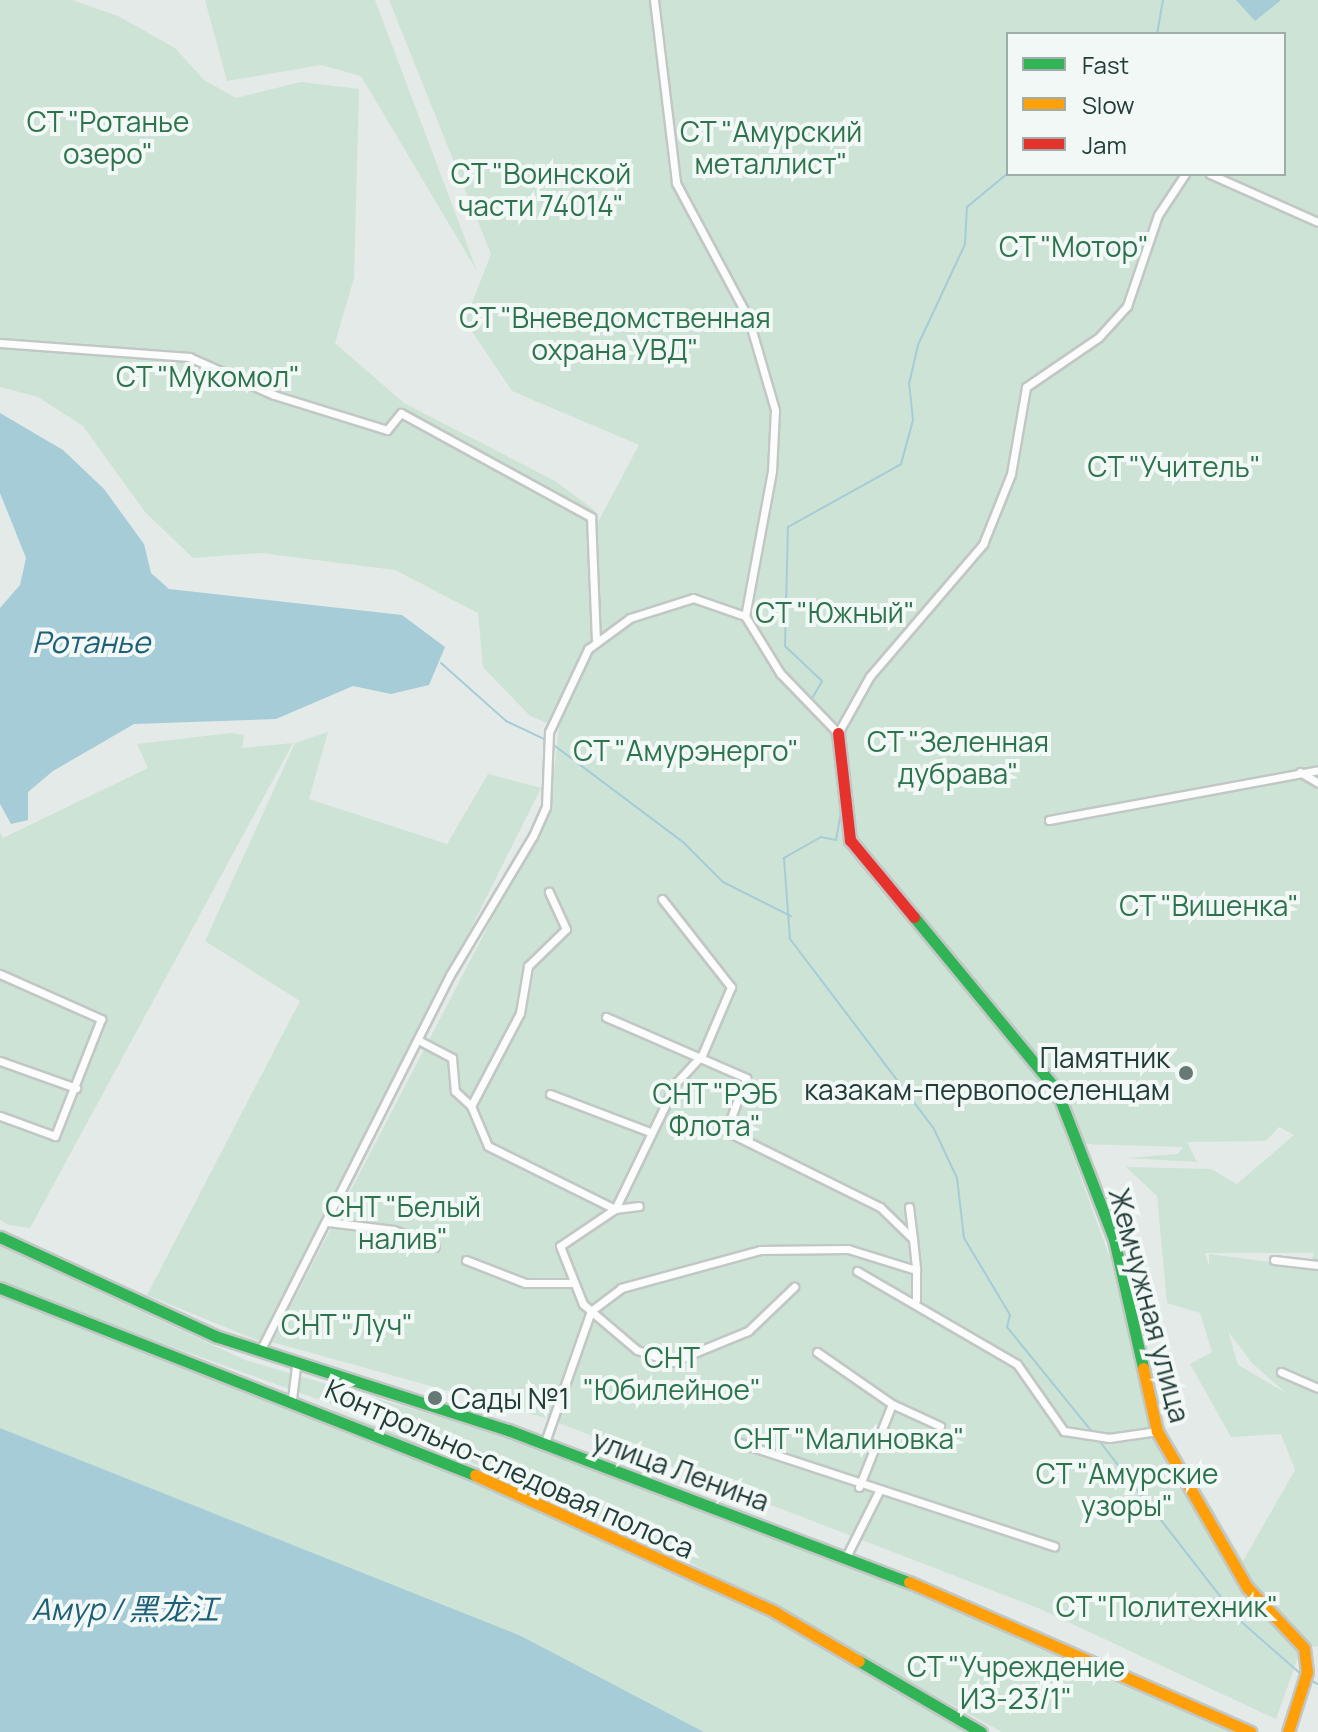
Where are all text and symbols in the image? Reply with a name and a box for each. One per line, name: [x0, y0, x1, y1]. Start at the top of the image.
legend: [1006, 32, 1286, 176]
text: Fast: [1082, 48, 1129, 81]
text: Slow: [1082, 88, 1135, 121]
park label: СТ "Ротанье озеро": [26, 104, 190, 170]
park label: СТ "Амурский металлист": [679, 114, 863, 180]
text: Jam: [1082, 128, 1127, 161]
park label: СТ "Воинской части 74014": [450, 156, 632, 222]
park label: СТ "Мотор": [998, 229, 1150, 263]
park label: СТ "Вневедомственная охрана УВД": [459, 300, 771, 366]
park label: СТ "Мукомол": [116, 359, 300, 393]
park label: СТ "Учитель": [1087, 449, 1261, 483]
park label: СТ "Южный": [755, 595, 915, 629]
water label: Ротанье: [32, 624, 150, 660]
park label: СТ "Зеленная дубрава": [867, 724, 1049, 790]
park label: СТ "Амурэнерго": [573, 733, 799, 767]
park label: СТ "Вишенка": [1119, 888, 1299, 922]
place label: Памятник казакам-первопоселенцам: [804, 1040, 1170, 1106]
marker: Памятник казакам-первопоселенцам: [1177, 1064, 1195, 1082]
park label: СНТ "РЭБ Флота": [652, 1076, 778, 1142]
street label: Жемчужная улица: [1103, 1184, 1197, 1426]
park label: СНТ "Белый налив": [325, 1189, 481, 1255]
park label: СНТ "Луч": [280, 1307, 414, 1341]
park label: СНТ "Юбилейное": [583, 1340, 761, 1406]
street label: Контрольно-следовая полоса: [320, 1371, 700, 1565]
place label: Сады №1: [451, 1381, 570, 1415]
marker: Сады №1: [426, 1389, 444, 1407]
park label: СНТ "Малиновка": [733, 1421, 965, 1455]
street label: улица Ленина: [588, 1423, 774, 1517]
park label: СТ "Амурские узоры": [1035, 1456, 1219, 1522]
park label: СТ "Политехник": [1055, 1589, 1279, 1623]
water label: Амур / 黑龙江: [32, 1591, 218, 1627]
park label: СТ "Учреждение ИЗ-23/1": [907, 1649, 1125, 1715]

